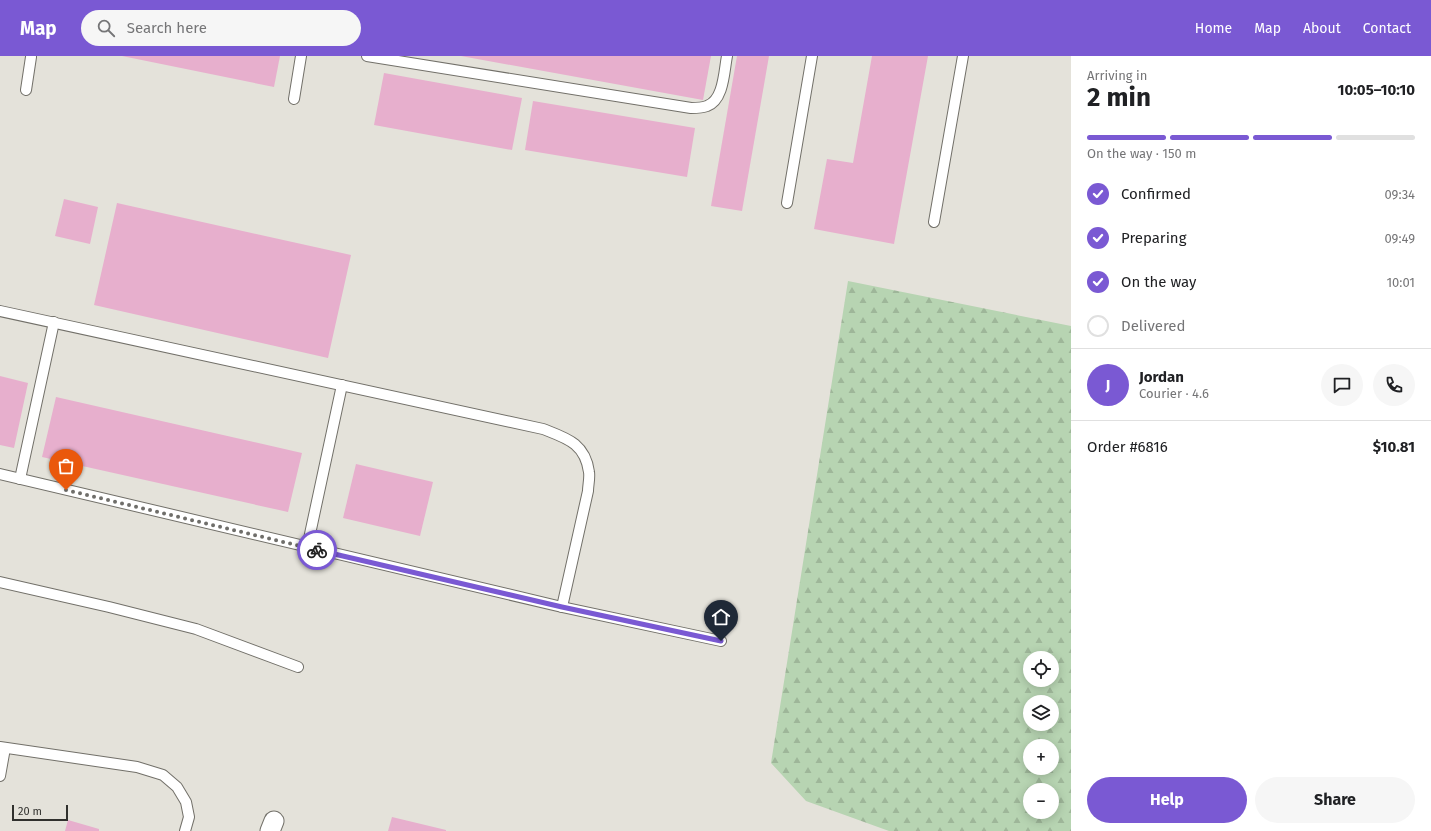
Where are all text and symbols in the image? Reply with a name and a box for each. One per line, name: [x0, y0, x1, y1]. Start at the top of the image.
search box: [81, 10, 361, 46]
text: Map: [20, 17, 57, 40]
icon: search: [95, 17, 117, 39]
text: Search here: [127, 19, 207, 37]
text: Home: [1195, 20, 1232, 37]
text: Map: [1254, 20, 1281, 37]
text: About: [1303, 20, 1341, 37]
text: Contact: [1363, 20, 1411, 37]
text: Arriving in: [1087, 68, 1147, 83]
text: 10:05–10:10: [1338, 81, 1415, 99]
text: 2 min: [1087, 82, 1151, 113]
text: On the way · 150 m: [1087, 146, 1196, 161]
icon: check: [1087, 183, 1109, 205]
text: Confirmed: [1121, 185, 1191, 203]
text: 09:34: [1384, 187, 1415, 202]
icon: check: [1087, 227, 1109, 249]
text: Preparing: [1121, 229, 1186, 247]
text: 09:49: [1385, 231, 1415, 246]
icon: check: [1087, 271, 1109, 293]
text: On the way: [1121, 273, 1196, 291]
text: 10:01: [1386, 275, 1415, 290]
text: Delivered: [1121, 317, 1185, 335]
button: chat: [1321, 364, 1363, 406]
button: phone: [1373, 364, 1415, 406]
text: Jordan: [1139, 368, 1184, 386]
text: J: [1106, 376, 1110, 394]
text: Courier · 4.6: [1139, 386, 1209, 401]
text: Order #6816: [1087, 438, 1168, 456]
text: $10.81: [1373, 438, 1415, 456]
pin: [49, 449, 83, 490]
icon: bag: [55, 455, 77, 477]
courier: [297, 530, 337, 570]
icon: bike: [306, 539, 328, 561]
pin: [704, 600, 738, 641]
icon: home: [710, 606, 732, 628]
map controls: [1023, 651, 1059, 819]
button: locate: [1023, 651, 1059, 687]
button: layers: [1023, 695, 1059, 731]
button: +: [1023, 739, 1059, 775]
button: Help: [1087, 777, 1247, 823]
button: Share: [1255, 777, 1415, 823]
button: −: [1023, 783, 1059, 819]
scale bar: [12, 803, 68, 822]
text: 20 m: [18, 805, 42, 818]

